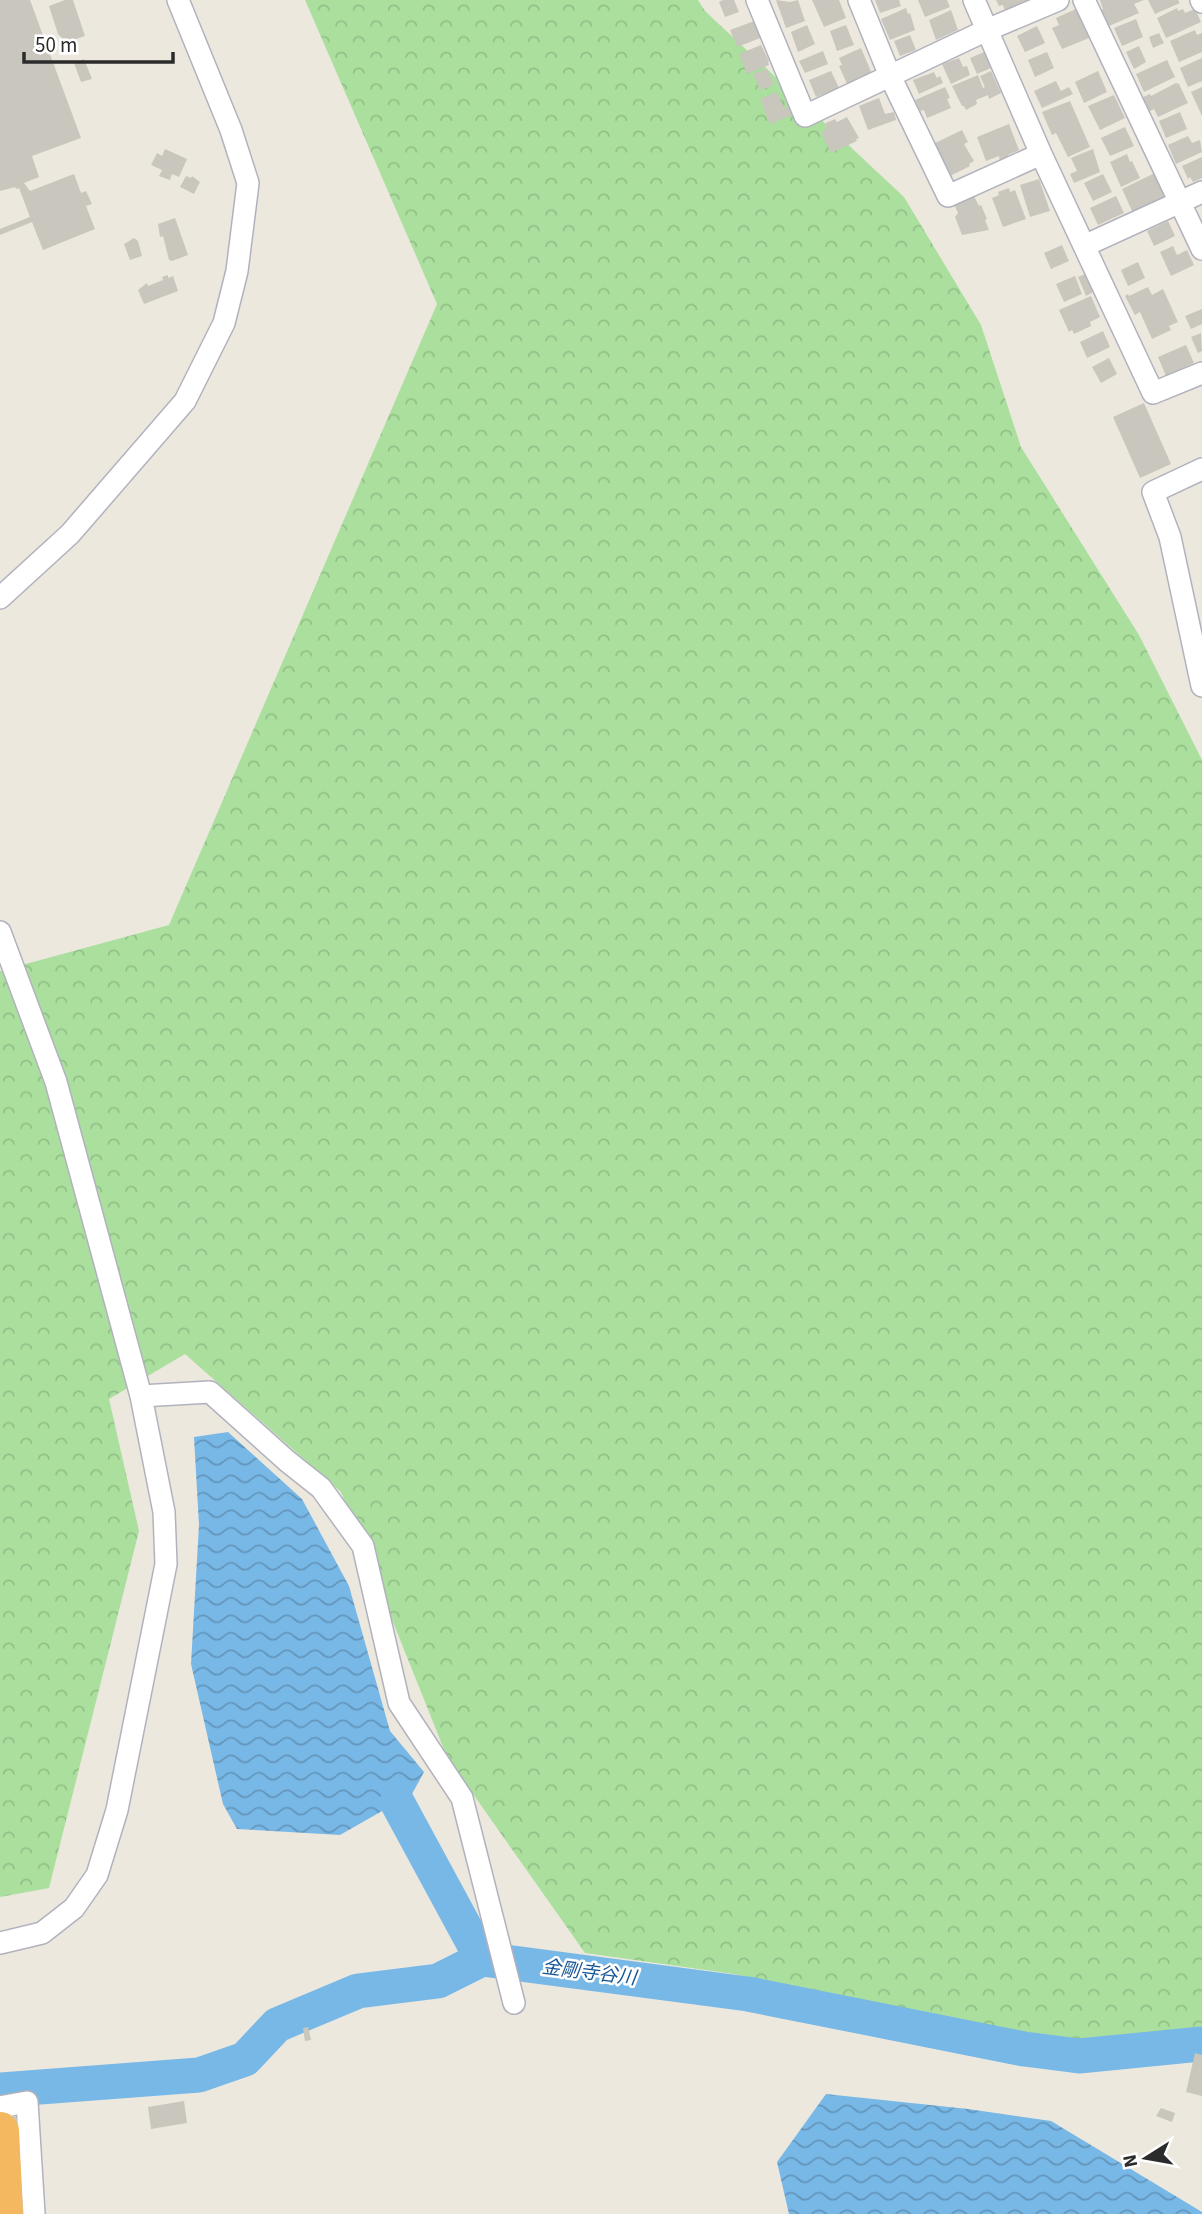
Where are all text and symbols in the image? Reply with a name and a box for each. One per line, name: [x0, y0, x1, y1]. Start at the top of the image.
scale bar: [24, 21, 173, 65]
text: 50 m: [35, 30, 77, 60]
water label: 金剛寺谷川: [540, 1954, 640, 1992]
north arrow: [1111, 2123, 1181, 2193]
text: N: [1116, 2152, 1145, 2170]

